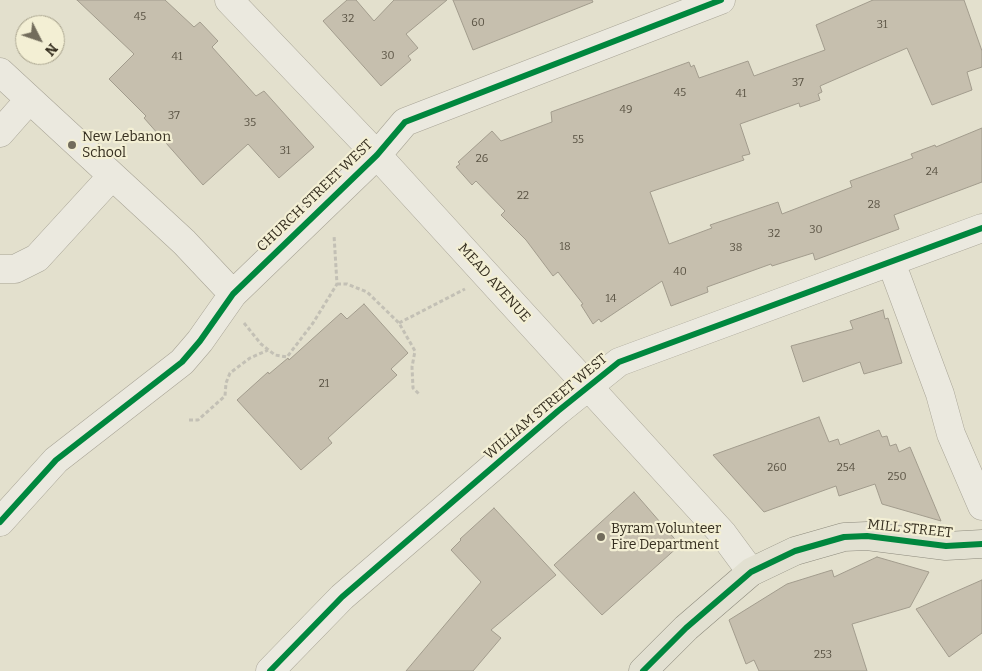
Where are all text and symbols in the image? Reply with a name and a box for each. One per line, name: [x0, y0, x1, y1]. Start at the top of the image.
house number: 45: [134, 10, 146, 24]
house number: 32: [342, 12, 354, 26]
north arrow: [15, 15, 65, 65]
house number: 60: [471, 16, 485, 30]
house number: 31: [877, 18, 887, 32]
text: N: [41, 40, 61, 59]
house number: 30: [381, 49, 395, 63]
house number: 41: [172, 50, 182, 64]
house number: 37: [792, 76, 804, 90]
house number: 45: [674, 86, 686, 100]
house number: 41: [736, 87, 746, 101]
house number: 49: [620, 103, 632, 117]
house number: 37: [168, 109, 180, 123]
house number: 35: [244, 116, 256, 130]
place label: New Lebanon School: [82, 129, 171, 162]
house number: 55: [572, 133, 584, 147]
street label: CHURCH STREET WEST: [254, 136, 376, 256]
marker: New Lebanon School: [66, 139, 78, 151]
house number: 31: [280, 144, 290, 158]
house number: 26: [476, 152, 488, 166]
house number: 24: [926, 165, 938, 179]
house number: 22: [517, 189, 529, 203]
house number: 28: [868, 198, 880, 212]
house number: 30: [809, 223, 823, 237]
house number: 32: [768, 227, 780, 241]
street label: MEAD AVENUE: [454, 240, 534, 326]
house number: 18: [559, 240, 571, 254]
house number: 38: [730, 241, 742, 255]
house number: 40: [673, 265, 687, 279]
house number: 14: [606, 292, 616, 306]
street label: WILLIAM STREET WEST: [481, 351, 611, 463]
house number: 21: [319, 377, 329, 391]
house number: 260: [767, 461, 787, 475]
house number: 254: [837, 461, 855, 475]
house number: 250: [888, 470, 906, 484]
street label: MILL STREET: [867, 516, 953, 542]
place label: Byram Volunteer Fire Department: [611, 521, 721, 554]
marker: Byram Volunteer Fire Department: [595, 531, 607, 543]
house number: 253: [814, 648, 832, 662]

